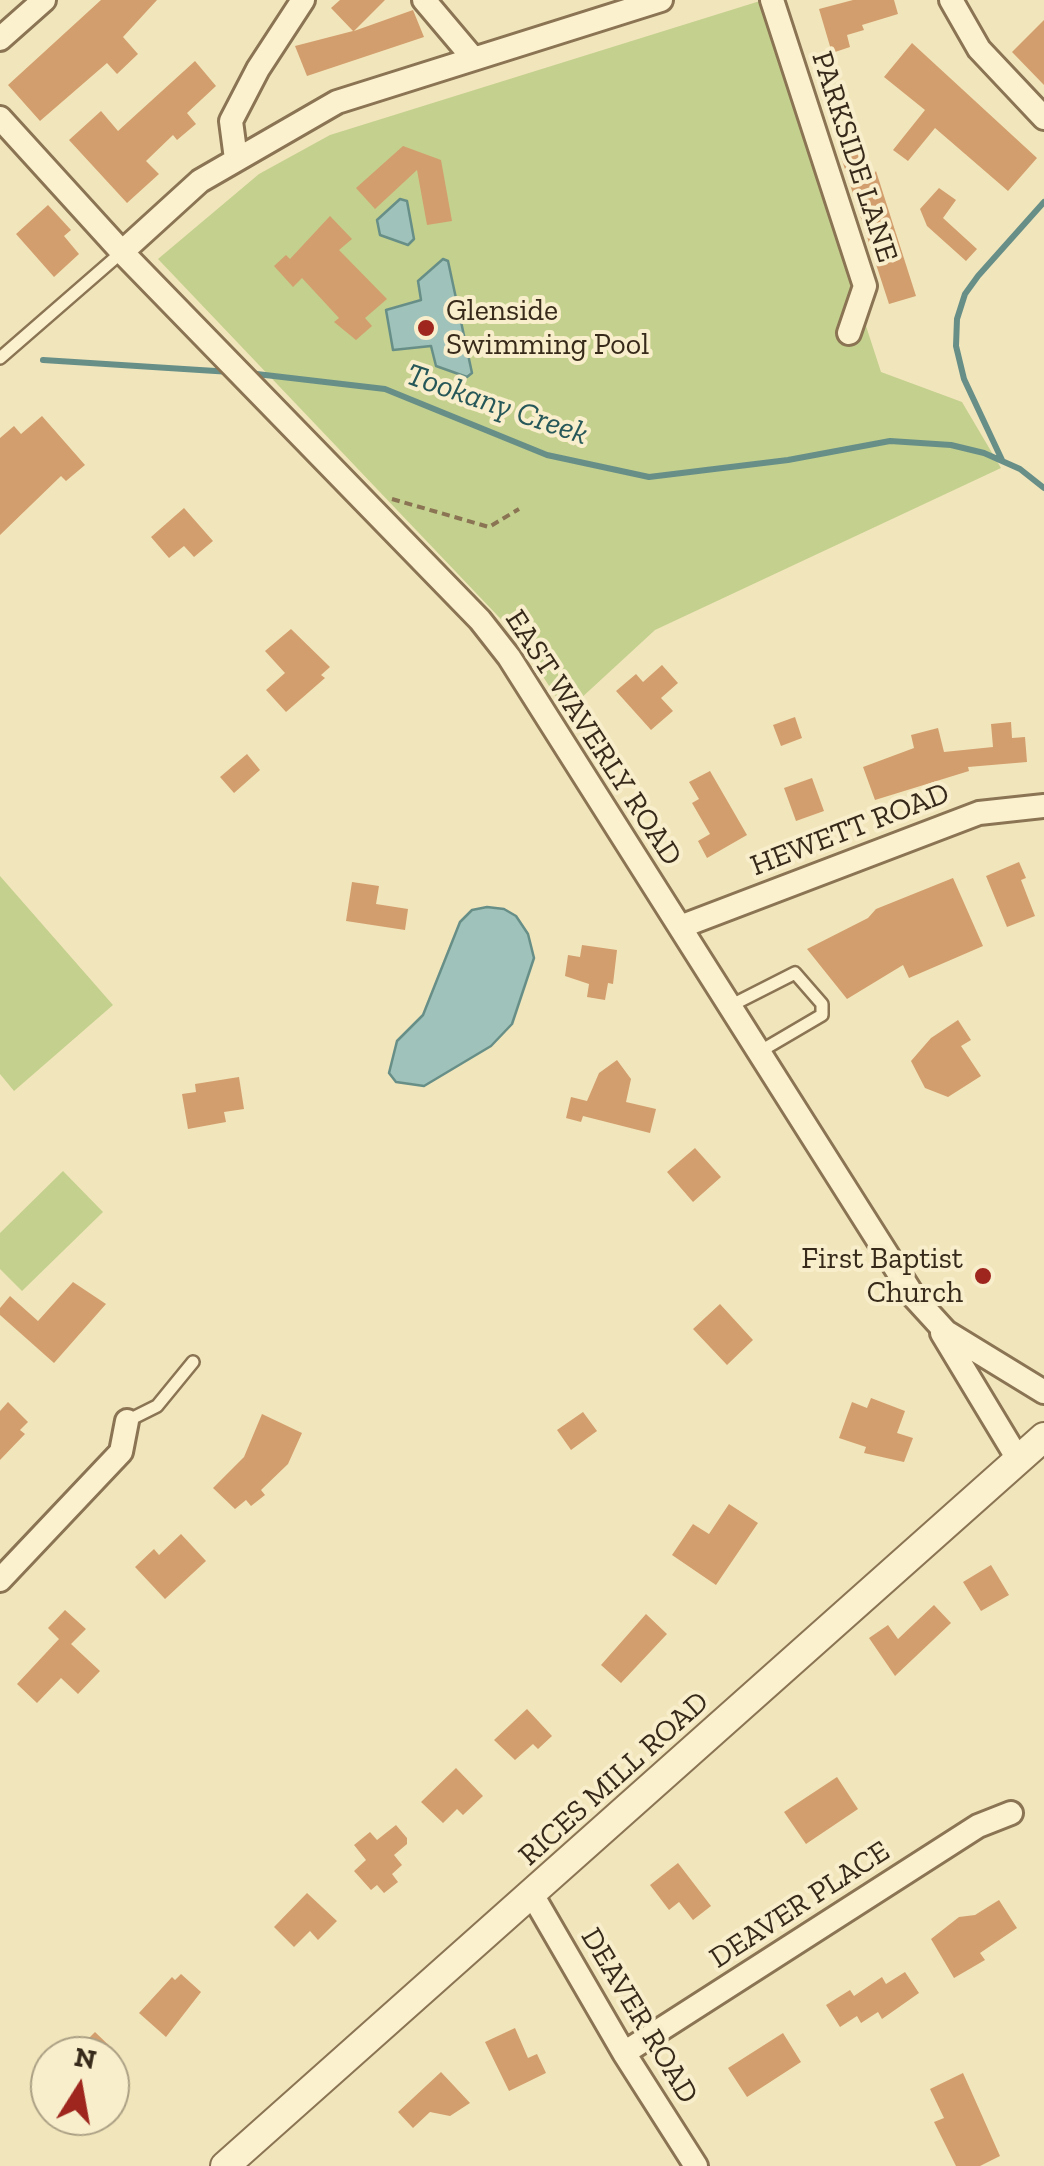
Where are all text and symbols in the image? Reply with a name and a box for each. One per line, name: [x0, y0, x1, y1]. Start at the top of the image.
street label: PARKSIDE LANE: [803, 47, 905, 267]
place label: Glenside Swimming Pool: [446, 293, 649, 364]
marker: Glenside Swimming Pool: [415, 317, 437, 339]
water label: Tookany Creek: [401, 356, 593, 454]
street label: EAST WAVERLY ROAD: [497, 603, 689, 873]
street label: HEWETT ROAD: [746, 776, 954, 884]
place label: First Baptist Church: [801, 1241, 963, 1312]
marker: First Baptist Church: [972, 1265, 994, 1287]
street label: RICES MILL ROAD: [512, 1684, 716, 1874]
street label: DEAVER PLACE: [703, 1833, 897, 1977]
street label: DEAVER ROAD: [573, 1922, 705, 2110]
north arrow: [30, 2036, 130, 2136]
text: N: [72, 2040, 99, 2076]

